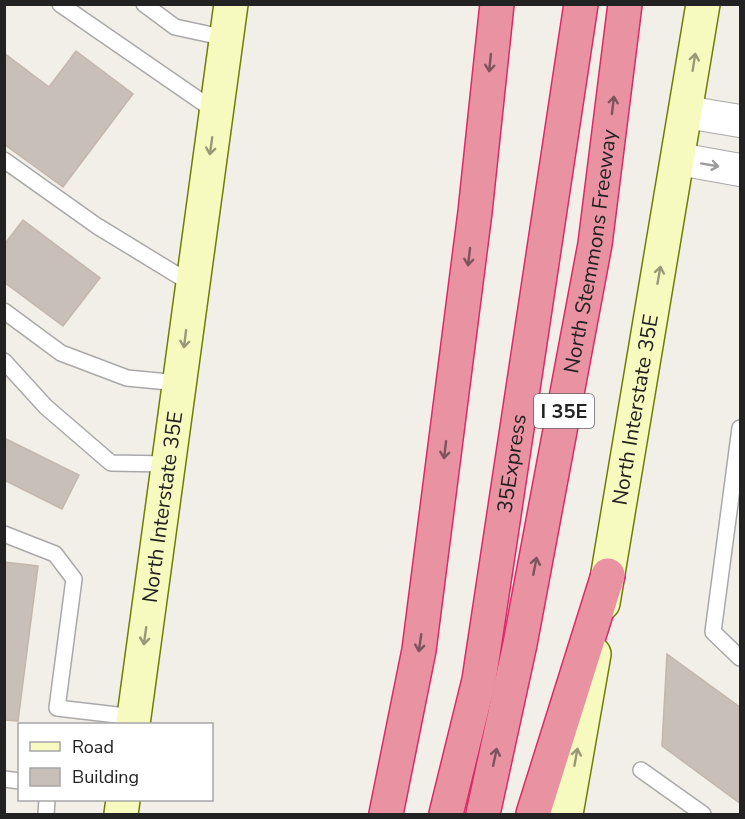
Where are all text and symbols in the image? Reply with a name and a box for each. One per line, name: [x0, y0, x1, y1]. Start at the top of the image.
one-way arrow: [485, 52, 496, 72]
one-way arrow: [689, 52, 700, 72]
one-way arrow: [607, 96, 618, 115]
street label: North Stemmons Freeway: [557, 128, 623, 376]
one-way arrow: [205, 135, 216, 155]
one-way arrow: [699, 160, 719, 171]
one-way arrow: [463, 246, 474, 266]
one-way arrow: [654, 266, 665, 285]
street label: North Interstate 35E: [606, 312, 665, 507]
one-way arrow: [179, 328, 190, 348]
road number: I 35E: [534, 394, 594, 428]
street label: North Interstate 35E: [136, 409, 189, 605]
street label: 35Express: [490, 412, 533, 515]
one-way arrow: [439, 440, 450, 459]
one-way arrow: [530, 557, 541, 577]
one-way arrow: [139, 626, 150, 646]
one-way arrow: [415, 633, 426, 653]
legend: [18, 723, 213, 801]
text: Road: [72, 735, 114, 759]
one-way arrow: [490, 748, 502, 767]
one-way arrow: [571, 748, 582, 767]
text: Building: [72, 765, 139, 789]

